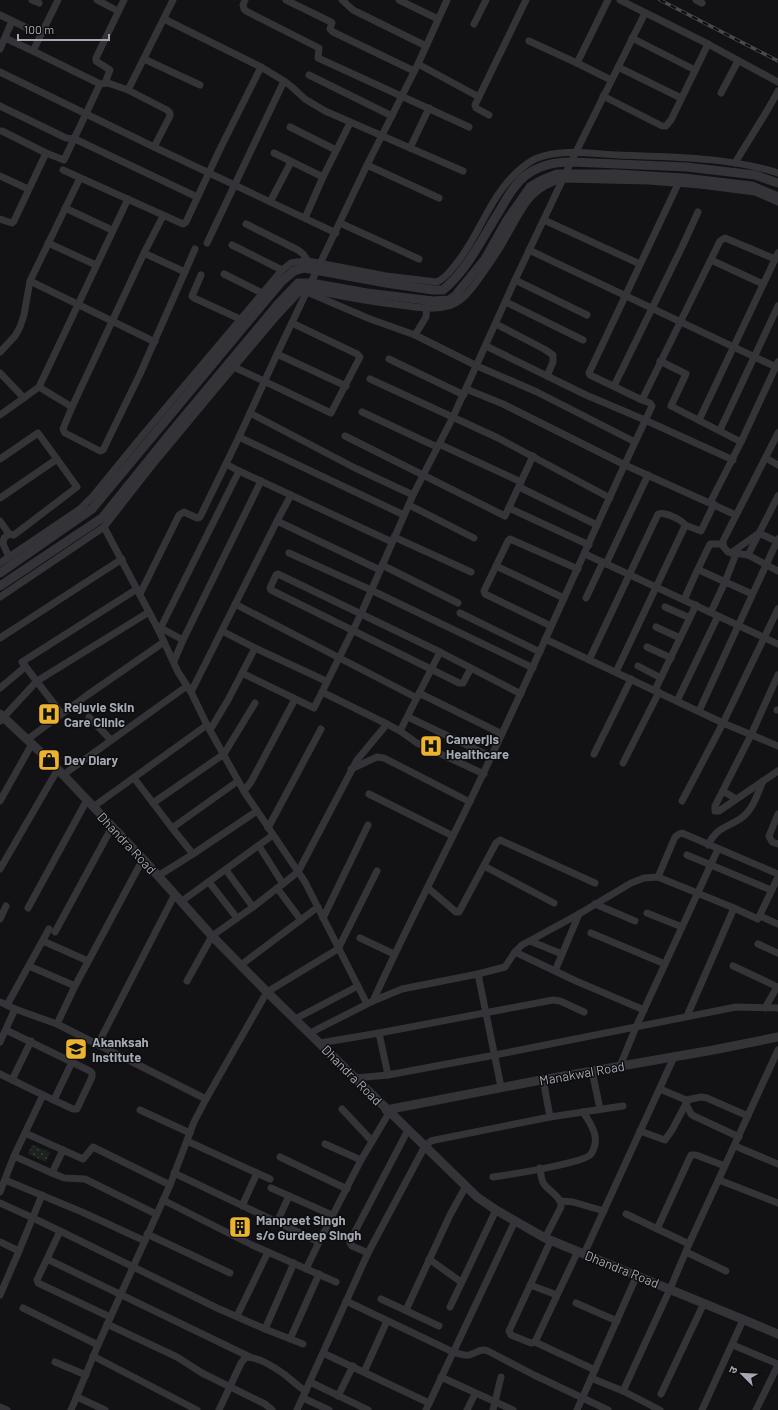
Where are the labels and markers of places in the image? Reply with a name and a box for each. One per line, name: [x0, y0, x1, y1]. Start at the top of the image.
place label: Rejuvie Skin Care Clinic: [64, 699, 134, 730]
hospital icon: Rejuvie Skin Care Clinic: [36, 701, 62, 727]
place label: Canverjis Healthcare: [446, 731, 509, 762]
hospital icon: Canverjis Healthcare: [418, 733, 444, 759]
shop icon: Dev Diary: [36, 747, 62, 773]
place label: Dev Diary: [64, 752, 118, 768]
place label: Akanksah Institute: [92, 1034, 149, 1065]
school or university icon: Akanksah Institute: [63, 1036, 89, 1062]
place label: Manpreet Singh s/o Gurdeep Singh: [256, 1212, 361, 1243]
building icon: Manpreet Singh s/o Gurdeep Singh: [227, 1214, 253, 1240]

